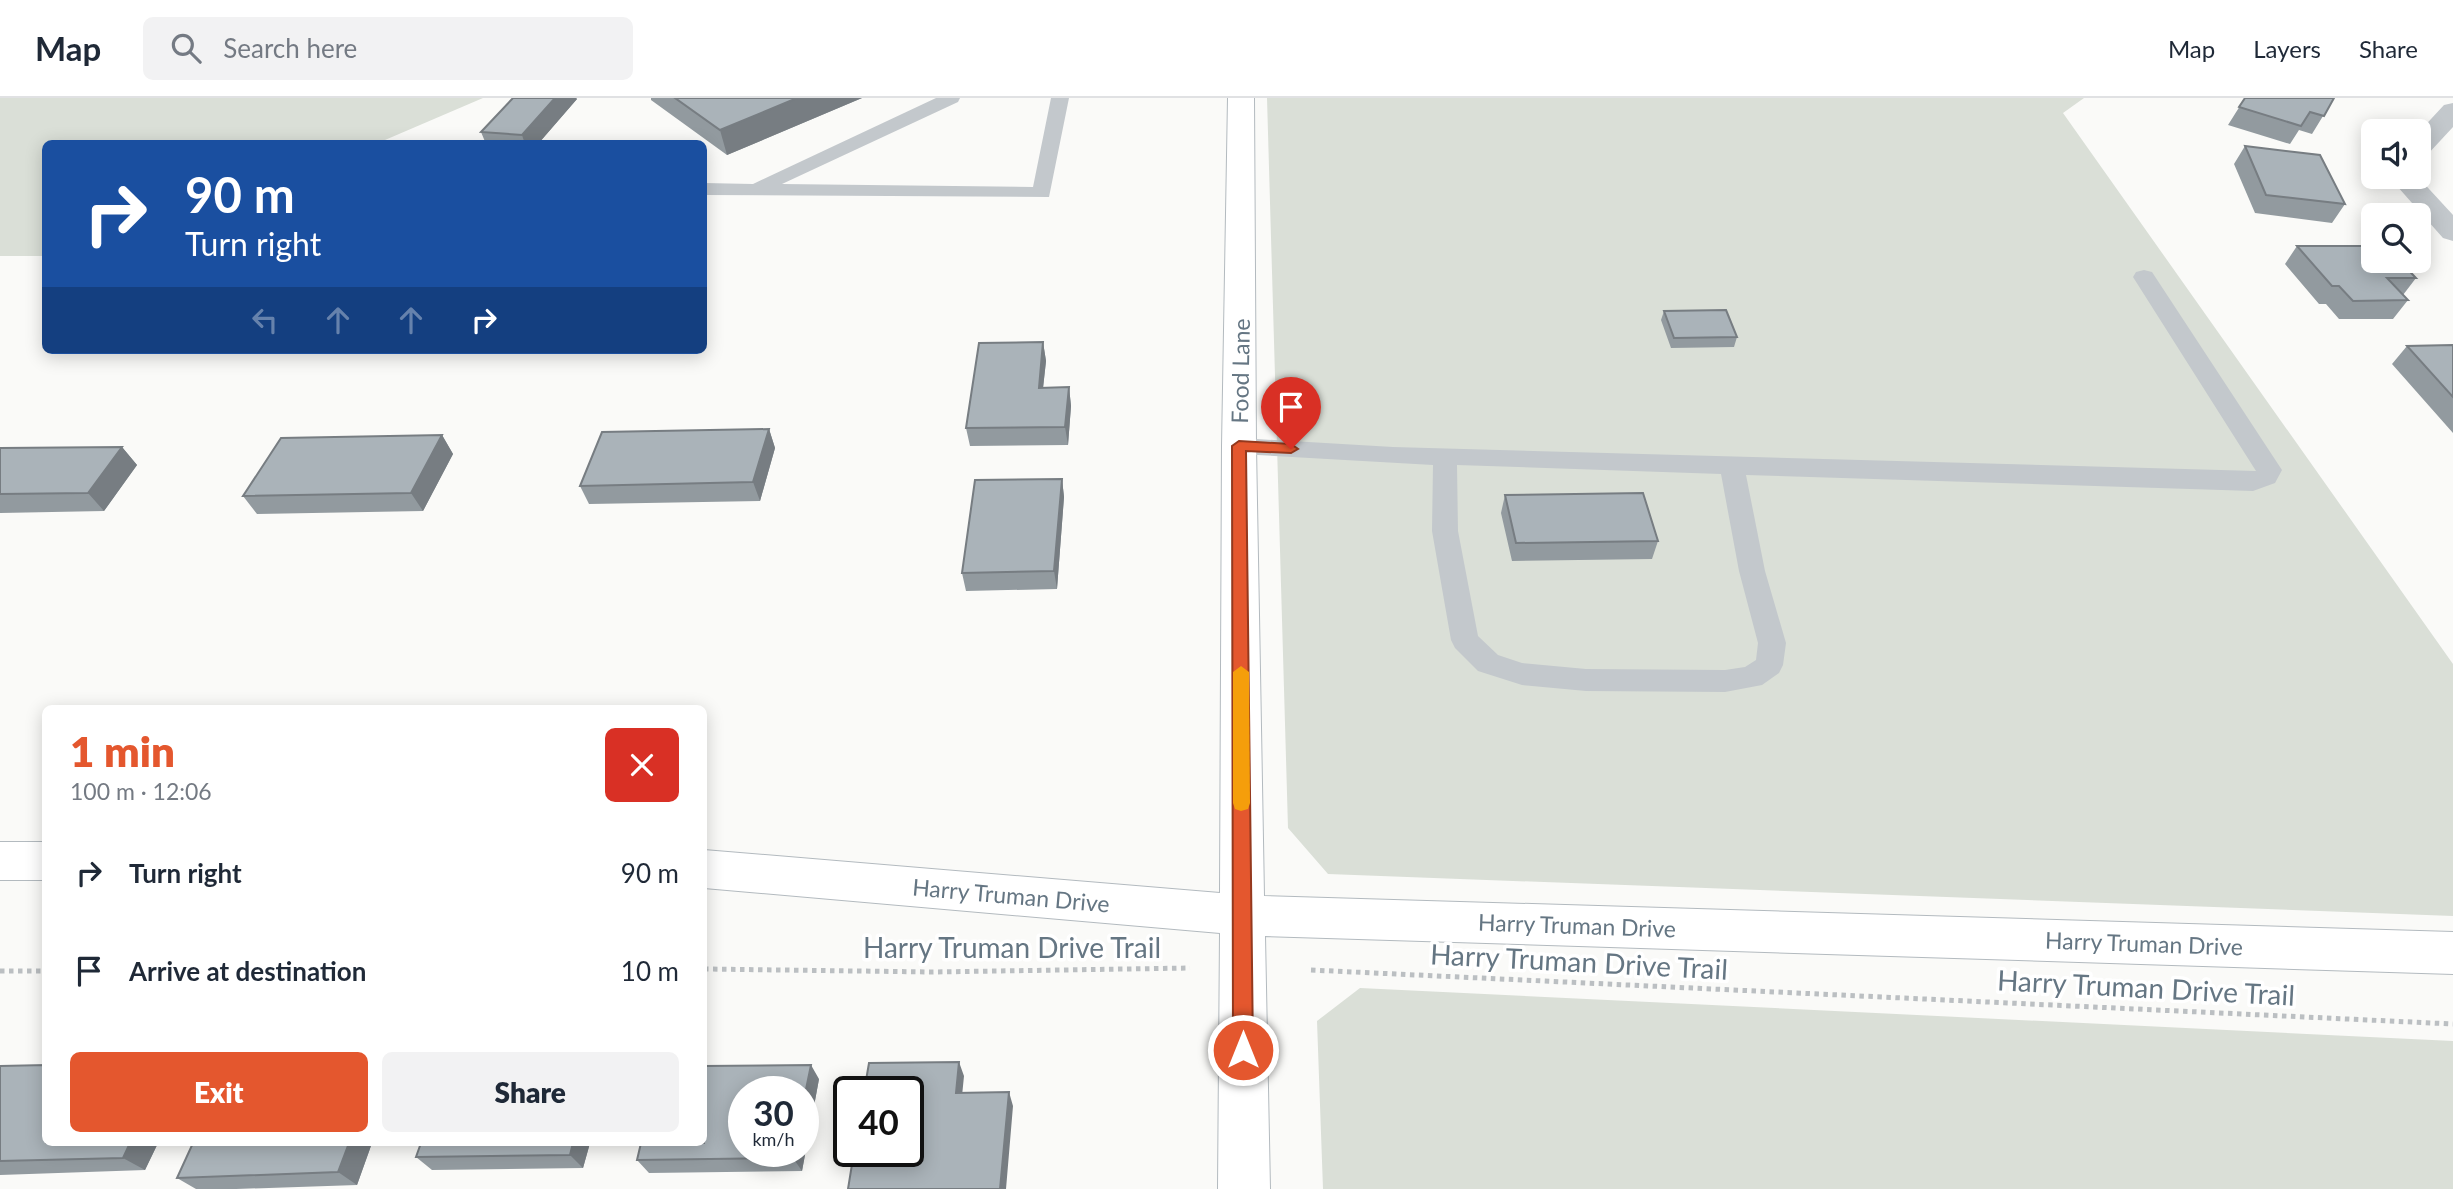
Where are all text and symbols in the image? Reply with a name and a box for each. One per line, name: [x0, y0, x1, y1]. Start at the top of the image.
search box: [143, 17, 633, 80]
text: Map: [35, 28, 101, 68]
icon: search: [167, 29, 205, 67]
text: Search here: [223, 32, 357, 64]
text: Map: [2168, 34, 2215, 63]
text: Layers: [2253, 34, 2321, 63]
text: Share: [2359, 34, 2418, 63]
map controls: [2361, 119, 2431, 273]
button: sound: [2361, 119, 2431, 189]
text: 90 m: [185, 165, 295, 223]
icon: right: [70, 168, 161, 259]
button: search: [2361, 203, 2431, 273]
text: Turn right: [185, 224, 321, 263]
icon: left: [246, 301, 284, 339]
icon: ahead: [319, 301, 357, 339]
icon: ahead: [392, 301, 430, 339]
icon: right: [465, 301, 503, 339]
street label: Food Lane: [1225, 318, 1255, 424]
pin: [1261, 377, 1321, 449]
icon: arrive: [1272, 388, 1310, 426]
text: 1 min: [70, 726, 175, 776]
button: close: [605, 728, 679, 802]
text: 100 m · 12:06: [70, 777, 212, 805]
icon: right: [70, 854, 108, 892]
text: Turn right: [129, 857, 242, 889]
text: 90 m: [621, 857, 679, 889]
street label: Harry Truman Drive: [911, 872, 1111, 918]
street label: Harry Truman Drive: [1478, 908, 1676, 942]
street label: Harry Truman Drive: [2045, 926, 2243, 960]
street label: Harry Truman Drive Trail: [863, 930, 1161, 964]
street label: Harry Truman Drive Trail: [1429, 936, 1729, 986]
icon: arrive: [70, 952, 108, 990]
text: Arrive at destination: [129, 955, 366, 987]
text: 10 m: [621, 955, 679, 987]
street label: Harry Truman Drive Trail: [1996, 962, 2296, 1012]
position arrow: [1206, 1013, 1280, 1087]
button: Exit: [70, 1052, 368, 1132]
button: Share: [382, 1052, 679, 1132]
speed limit sign: 40: [833, 1076, 924, 1167]
text: 30: [753, 1091, 794, 1133]
text: km/h: [752, 1128, 795, 1150]

